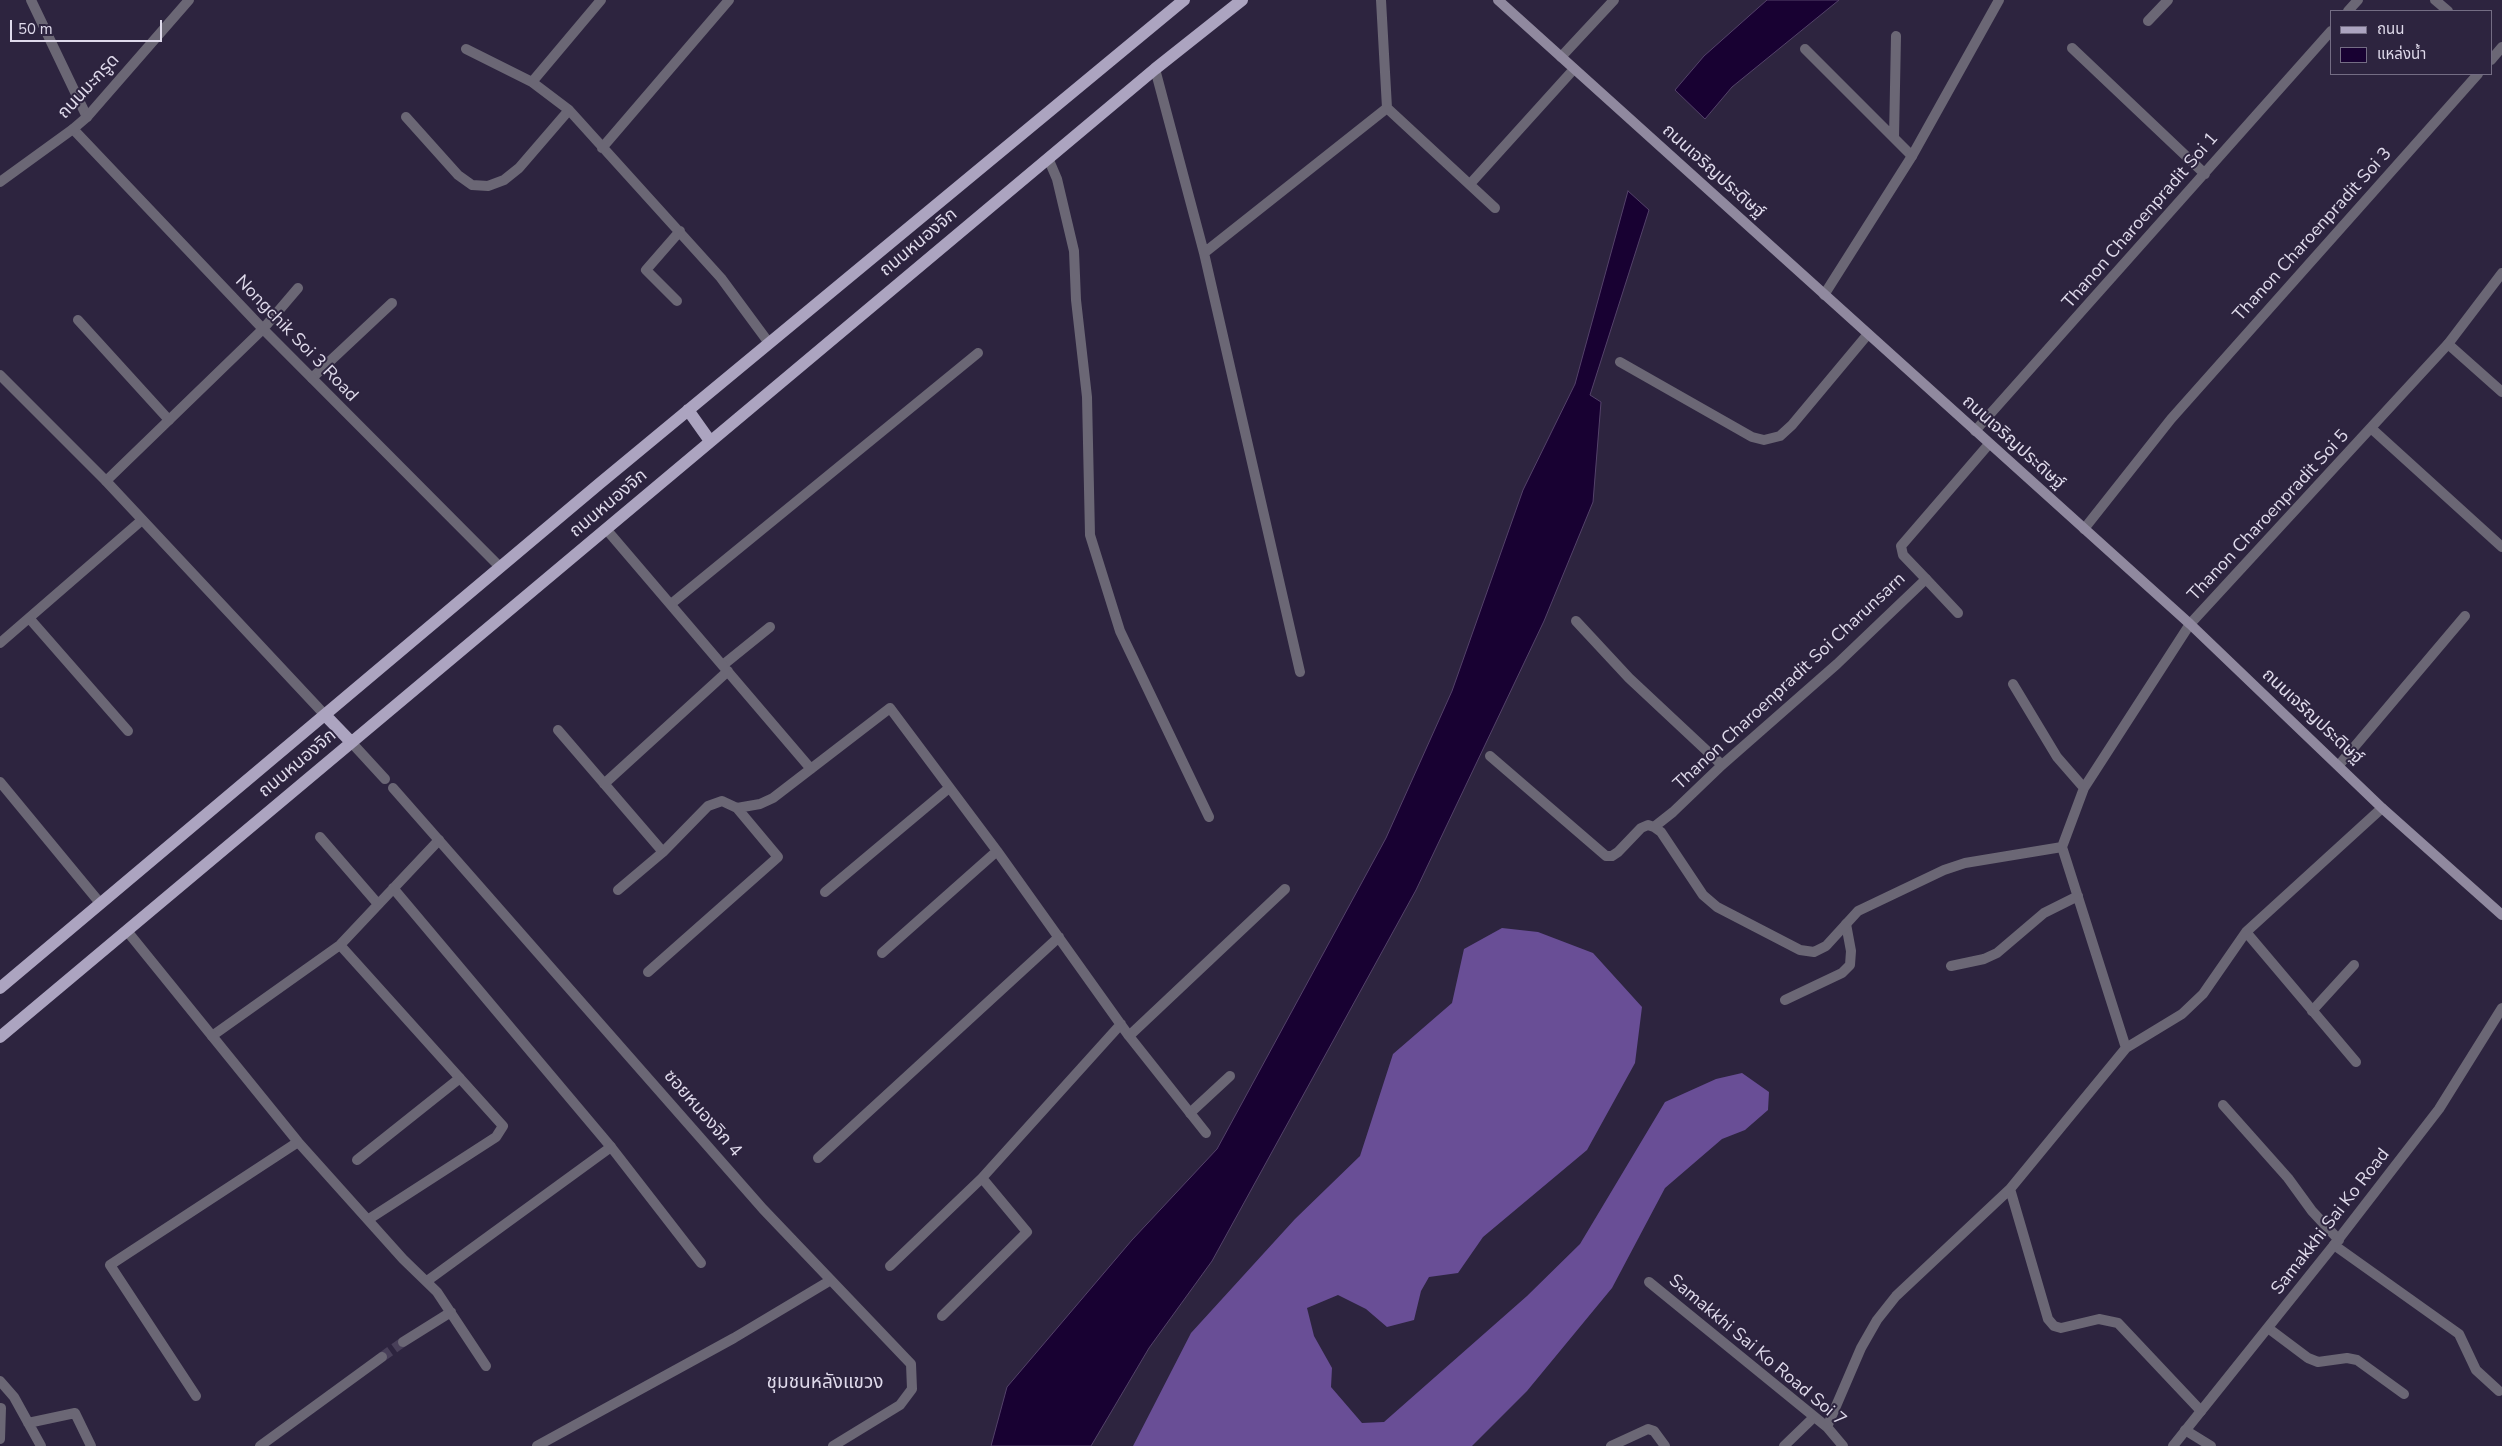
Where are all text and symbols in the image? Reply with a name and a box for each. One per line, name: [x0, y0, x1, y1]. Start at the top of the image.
scale bar: [12, 10, 165, 42]
legend: [2330, 10, 2492, 75]
text: 50 m: [18, 19, 53, 39]
text: ถนน: [2377, 19, 2404, 39]
text: แหล่งน้ำ: [2377, 44, 2426, 64]
street label: ถนนมะกรูด: [54, 50, 124, 124]
street label: ถนนเจริญประดิษฐ์: [1657, 120, 1769, 224]
street label: Thanon Charoenpradit Soi 1: [2059, 128, 2223, 314]
street label: Thanon Charoenpradit Soi 3: [2229, 144, 2397, 326]
street label: ถนนหนองจิก: [876, 204, 962, 282]
street label: Nongchik Soi 3 Road: [230, 271, 362, 407]
street label: ถนนเจริญประดิษฐ์: [1957, 391, 2069, 495]
street label: Thanon Charoenpradit Soi 5: [2184, 426, 2354, 606]
street label: ถนนหนองจิก: [566, 465, 652, 543]
street label: Thanon Charoenpradit Soi Charunsarn: [1670, 569, 1910, 795]
street label: ถนนเจริญประดิษฐ์: [2257, 665, 2367, 769]
street label: ถนนหนองจิก: [255, 725, 341, 803]
street label: ซอยหนองจิก 4: [658, 1066, 746, 1162]
street label: Samakkhi Sai Ko Road: [2267, 1145, 2395, 1299]
street label: Samakkhi Sai Ko Road Soi 7: [1664, 1270, 1850, 1432]
district label: ชุมชนหลังแขวง: [767, 1372, 883, 1394]

